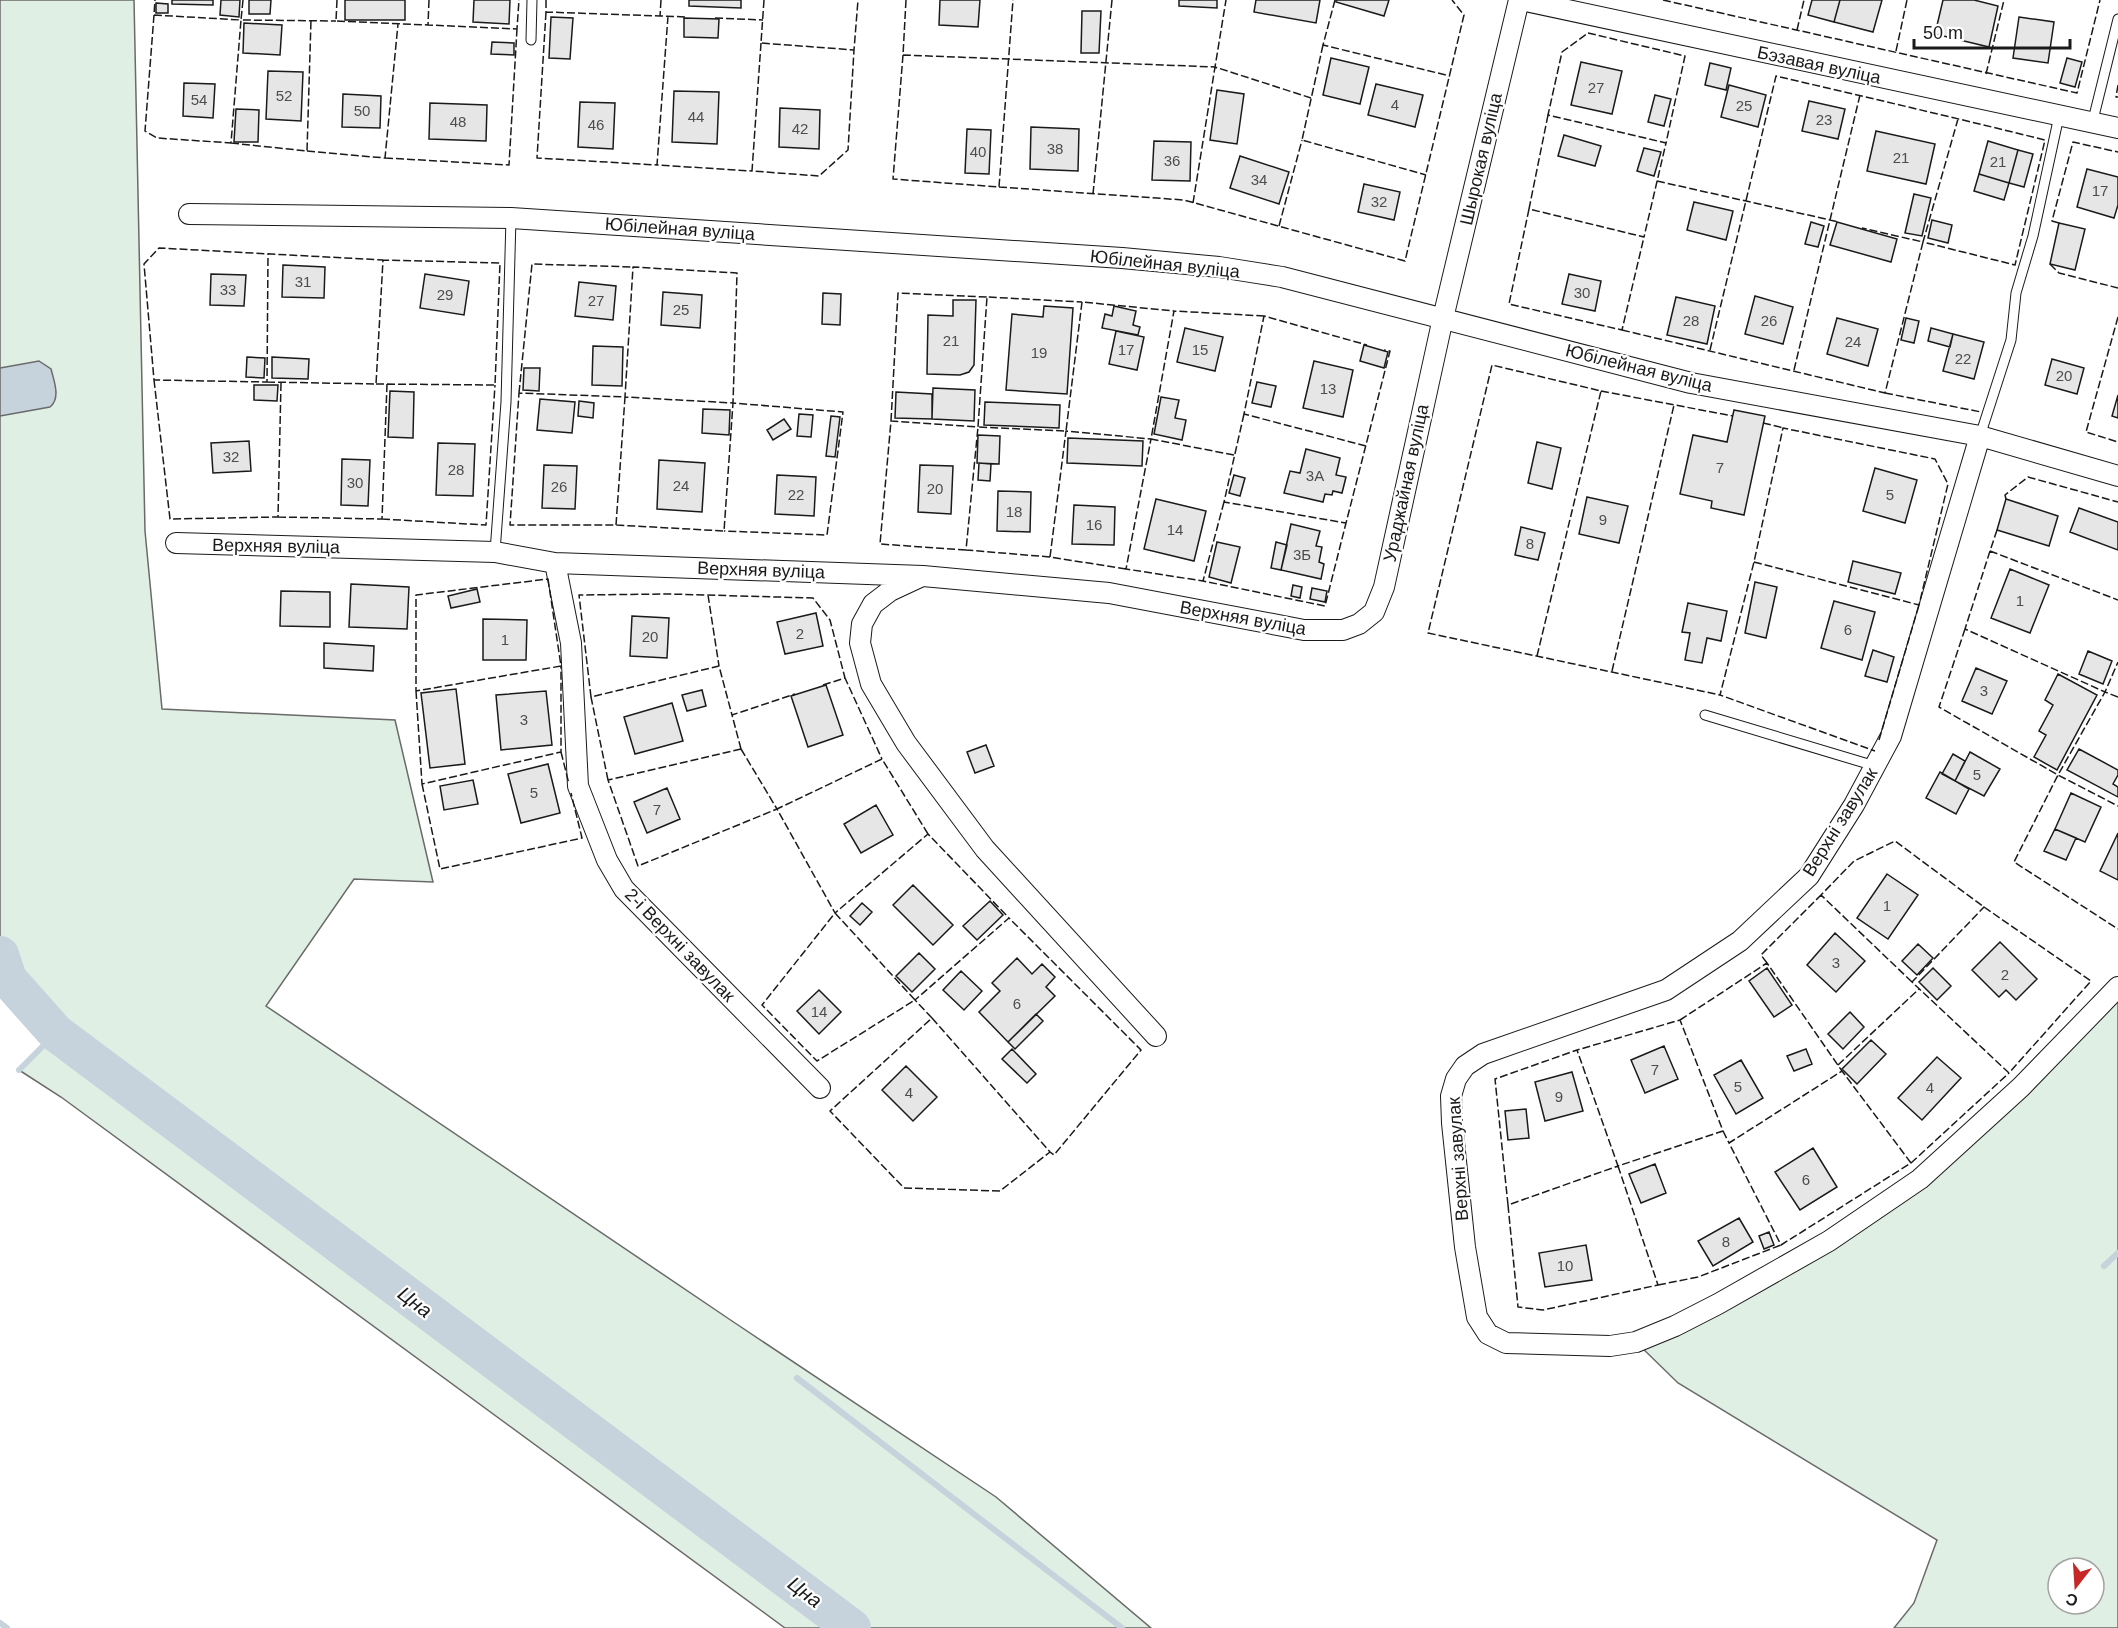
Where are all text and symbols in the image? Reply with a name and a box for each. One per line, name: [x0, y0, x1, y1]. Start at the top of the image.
scale bar: [1914, 12, 2070, 50]
text: 50 m: [1923, 23, 1963, 43]
street label: Бэзавая вуліца: [1755, 42, 1884, 88]
house number: 27: [1588, 79, 1604, 96]
house number: 52: [276, 87, 292, 104]
street label: Шырокая вуліца: [1456, 90, 1506, 227]
house number: 54: [191, 91, 207, 108]
house number: 4: [1391, 96, 1399, 113]
house number: 25: [1736, 97, 1752, 114]
house number: 50: [354, 102, 370, 119]
house number: 44: [688, 108, 704, 125]
house number: 23: [1816, 111, 1832, 128]
house number: 48: [450, 113, 466, 130]
house number: 46: [588, 116, 604, 133]
house number: 42: [792, 120, 808, 137]
house number: 38: [1047, 140, 1063, 157]
house number: 40: [970, 143, 986, 160]
house number: 21: [1893, 149, 1909, 166]
house number: 36: [1164, 152, 1180, 169]
house number: 21: [1990, 153, 2006, 170]
house number: 34: [1251, 171, 1267, 188]
house number: 17: [2092, 182, 2108, 199]
house number: 32: [1371, 193, 1387, 210]
street label: Юбілейная вуліца: [604, 214, 757, 244]
street label: Юбілейная вуліца: [1089, 246, 1242, 282]
house number: 31: [295, 273, 311, 290]
house number: 33: [220, 281, 236, 298]
house number: 30: [1574, 284, 1590, 301]
house number: 29: [437, 286, 453, 303]
house number: 27: [588, 292, 604, 309]
house number: 25: [673, 301, 689, 318]
house number: 28: [1683, 312, 1699, 329]
house number: 26: [1761, 312, 1777, 329]
house number: 21: [943, 332, 959, 349]
house number: 24: [1845, 333, 1861, 350]
street label: Юбілейная вуліца: [1564, 340, 1715, 396]
house number: 17: [1118, 341, 1134, 358]
house number: 15: [1192, 341, 1208, 358]
house number: 19: [1031, 344, 1047, 361]
house number: 22: [1955, 350, 1971, 367]
house number: 20: [2056, 367, 2072, 384]
house number: 13: [1320, 380, 1336, 397]
street label: Ураджайная вуліца: [1380, 401, 1433, 564]
house number: 32: [223, 448, 239, 465]
house number: 7: [1716, 459, 1724, 476]
house number: 28: [448, 461, 464, 478]
house number: 3А: [1306, 467, 1324, 484]
house number: 30: [347, 474, 363, 491]
house number: 24: [673, 477, 689, 494]
house number: 26: [551, 478, 567, 495]
house number: 20: [927, 480, 943, 497]
house number: 22: [788, 486, 804, 503]
house number: 5: [1886, 486, 1894, 503]
house number: 18: [1006, 503, 1022, 520]
house number: 9: [1599, 511, 1607, 528]
house number: 16: [1086, 516, 1102, 533]
house number: 14: [1167, 521, 1183, 538]
street label: Верхняя вуліца: [212, 535, 341, 557]
house number: 8: [1526, 535, 1534, 552]
house number: 3Б: [1293, 546, 1311, 563]
street label: Верхняя вуліца: [697, 558, 826, 582]
house number: 1: [2016, 592, 2024, 609]
street label: Верхняя вуліца: [1178, 597, 1309, 639]
house number: 6: [1844, 621, 1852, 638]
house number: 2: [796, 625, 804, 642]
house number: 20: [642, 628, 658, 645]
house number: 1: [501, 631, 509, 648]
house number: 3: [1980, 682, 1988, 699]
house number: 3: [520, 711, 528, 728]
street label: Верхні завулак: [1799, 764, 1881, 880]
house number: 5: [1973, 766, 1981, 783]
house number: 5: [530, 784, 538, 801]
house number: 7: [653, 801, 661, 818]
street label: 2-і Верхні завулак: [621, 884, 739, 1006]
house number: 1: [1883, 897, 1891, 914]
house number: 3: [1832, 954, 1840, 971]
house number: 2: [2001, 966, 2009, 983]
house number: 6: [1013, 995, 1021, 1012]
house number: 14: [811, 1003, 827, 1020]
house number: 7: [1651, 1061, 1659, 1078]
house number: 5: [1734, 1078, 1742, 1095]
house number: 4: [1926, 1079, 1934, 1096]
house number: 4: [905, 1084, 913, 1101]
house number: 9: [1555, 1088, 1563, 1105]
street label: Верхні завулак: [1444, 1096, 1472, 1222]
house number: 6: [1802, 1171, 1810, 1188]
house number: 8: [1722, 1233, 1730, 1250]
house number: 10: [1557, 1257, 1573, 1274]
water label: Цна: [394, 1282, 436, 1322]
north arrow: [2046, 1556, 2106, 1616]
water label: Цна: [784, 1572, 826, 1612]
text: С: [2063, 1590, 2080, 1610]

